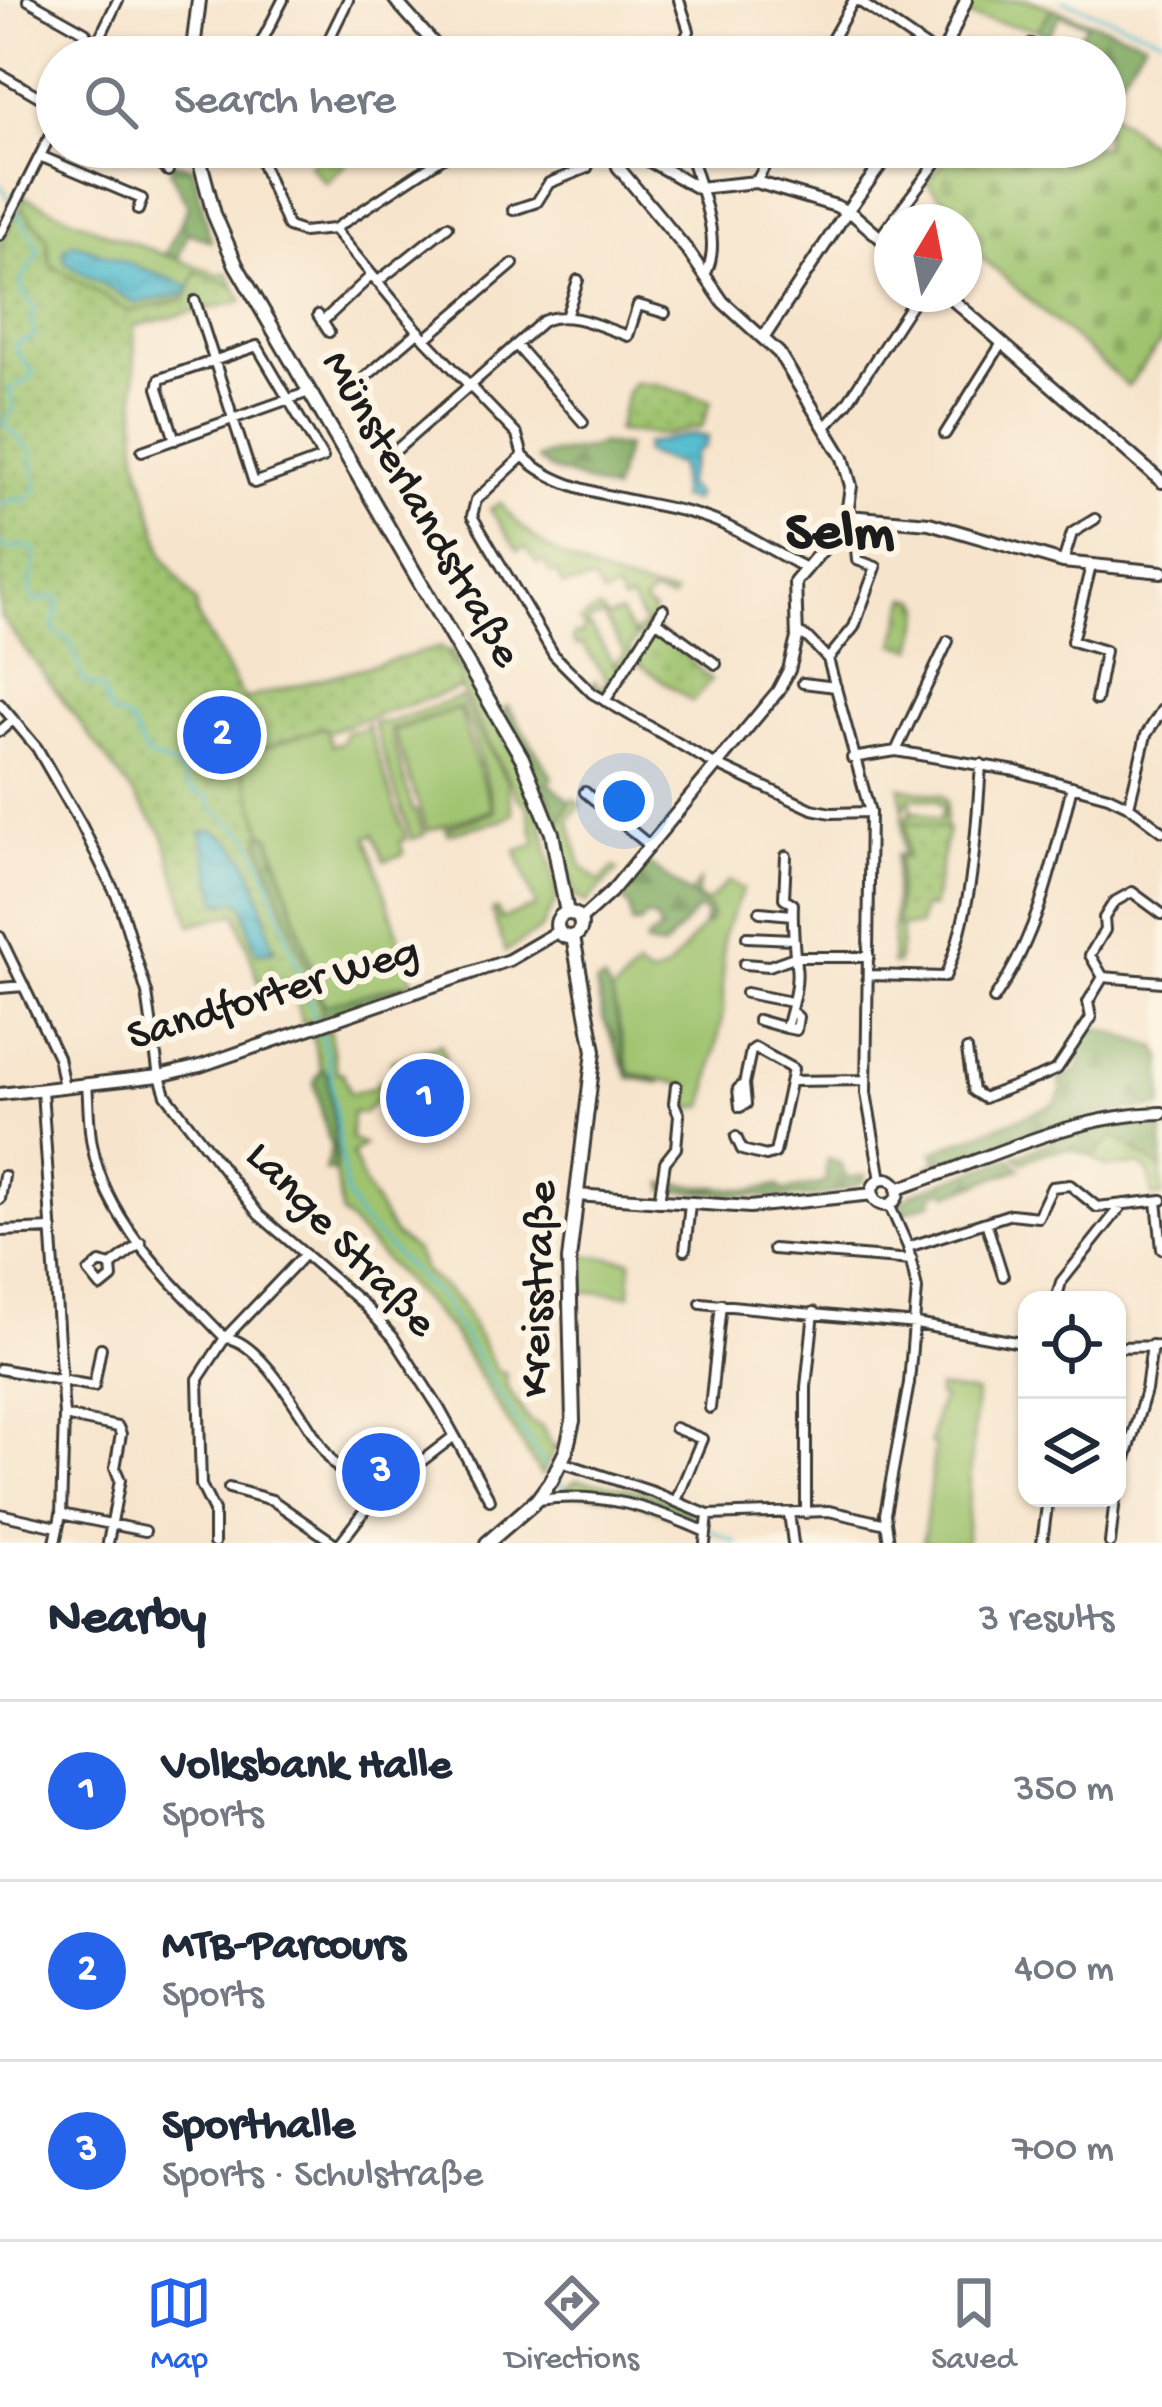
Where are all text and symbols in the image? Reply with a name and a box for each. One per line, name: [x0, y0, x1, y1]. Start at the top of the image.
search box: [36, 36, 1126, 168]
icon: search: [78, 69, 144, 135]
text: Search here: [174, 76, 396, 129]
north arrow: [874, 204, 982, 312]
street label: Münsterlandstraße: [307, 342, 532, 678]
district label: Selm: [786, 502, 895, 569]
pin: 2: [183, 690, 261, 780]
your location: [594, 771, 654, 831]
street label: Sandforter Weg: [122, 927, 426, 1065]
pin: 1: [386, 1053, 464, 1143]
street label: Lange Straße: [232, 1132, 446, 1351]
street label: Kreisstraße: [511, 1179, 571, 1398]
map controls: [1018, 1291, 1126, 1507]
button: locate: [1018, 1291, 1126, 1399]
button: layers: [1018, 1399, 1126, 1507]
pin: 3: [342, 1427, 420, 1517]
text: Nearby: [48, 1591, 206, 1651]
text: 3 results: [979, 1598, 1114, 1644]
text: Volksbank Halle: [162, 1741, 451, 1794]
text: 1: [79, 1768, 95, 1814]
text: 350 m: [1014, 1768, 1114, 1814]
text: Sports: [162, 1794, 264, 1840]
text: MTB-Parcours: [162, 1921, 406, 1974]
text: 2: [77, 1948, 97, 1994]
text: 400 m: [1014, 1948, 1114, 1994]
text: Sports: [162, 1974, 264, 2020]
text: Sporthalle: [162, 2101, 355, 2154]
text: 3: [77, 2128, 97, 2174]
text: 700 m: [1013, 2128, 1114, 2174]
text: Sports · Schulstraße: [162, 2154, 483, 2200]
tab: Map: [146, 2270, 212, 2380]
tab: Directions: [505, 2270, 639, 2380]
tab: Saved: [931, 2270, 1016, 2380]

